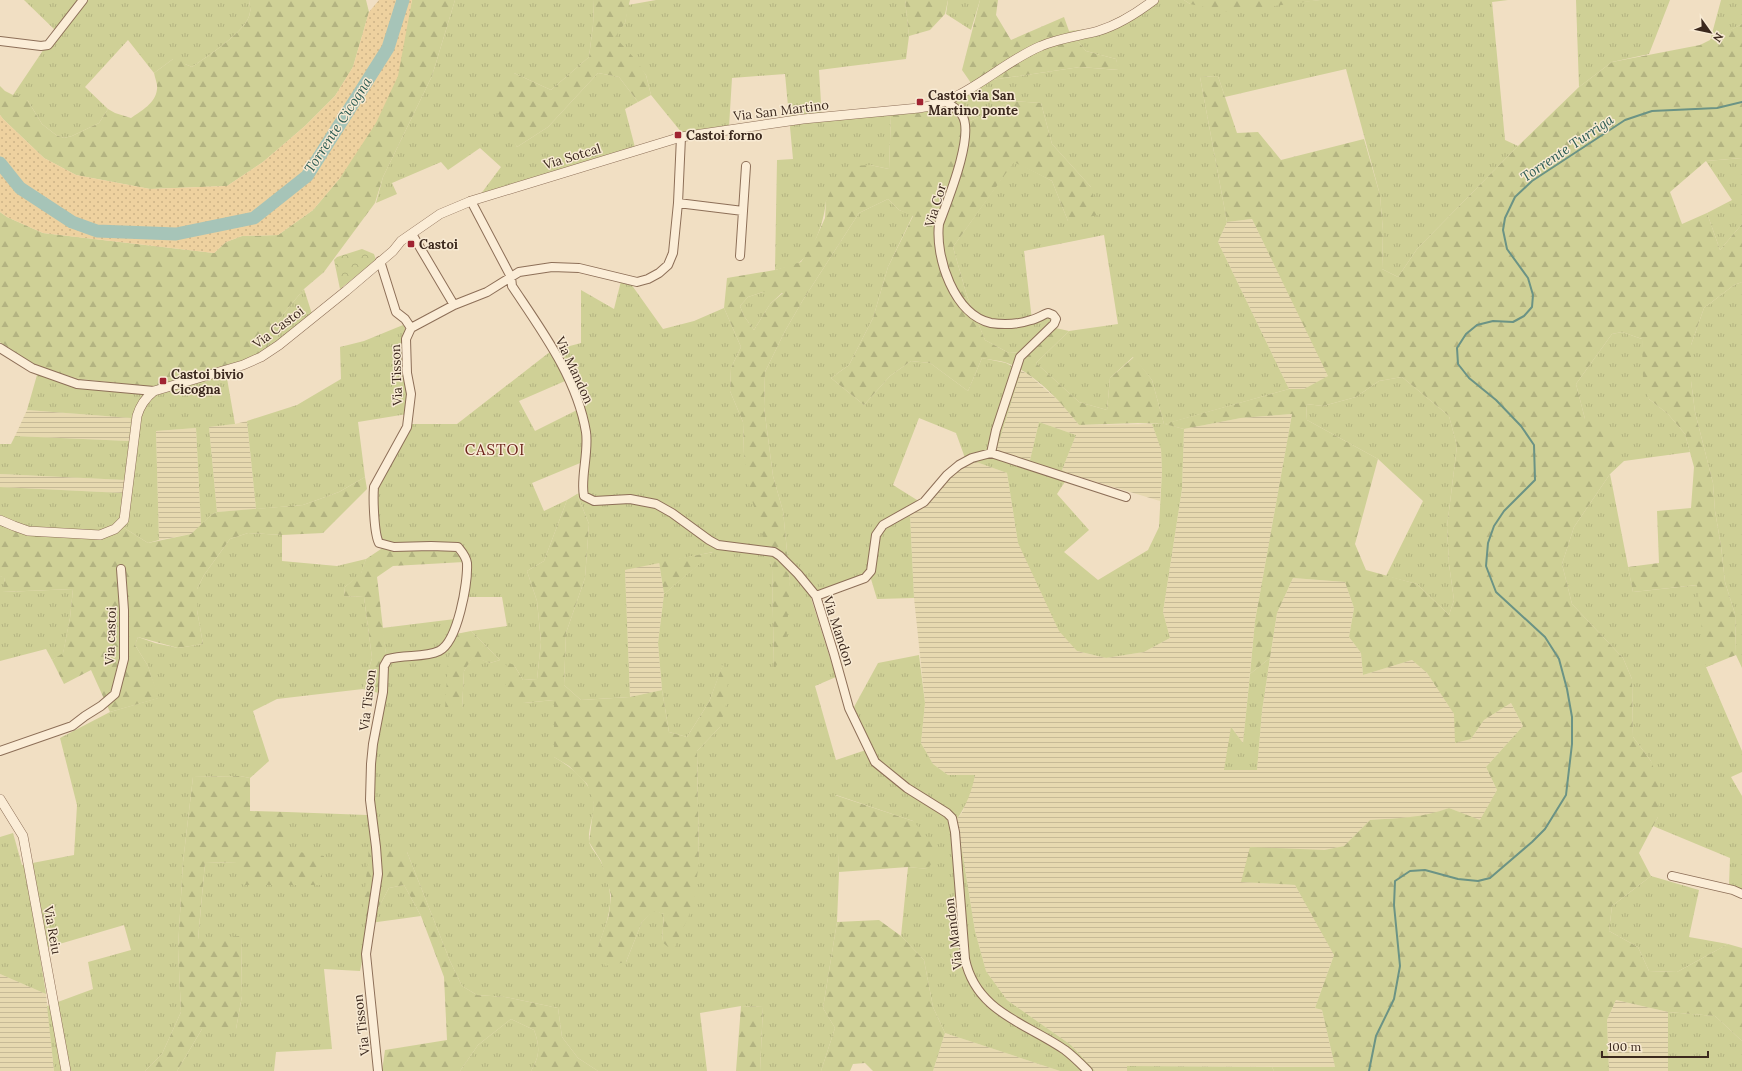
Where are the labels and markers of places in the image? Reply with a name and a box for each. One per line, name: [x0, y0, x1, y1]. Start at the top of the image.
place label: Castoi via San Martino ponte: [928, 87, 1018, 119]
marker: Castoi via San Martino ponte: [915, 97, 925, 107]
place label: Castoi forno: [686, 127, 762, 144]
marker: Castoi forno: [673, 130, 683, 140]
place label: Castoi: [419, 236, 458, 253]
marker: Castoi: [406, 239, 416, 249]
place label: Castoi bivio Cicogna: [171, 366, 244, 398]
marker: Castoi bivio Cicogna: [158, 376, 168, 386]

